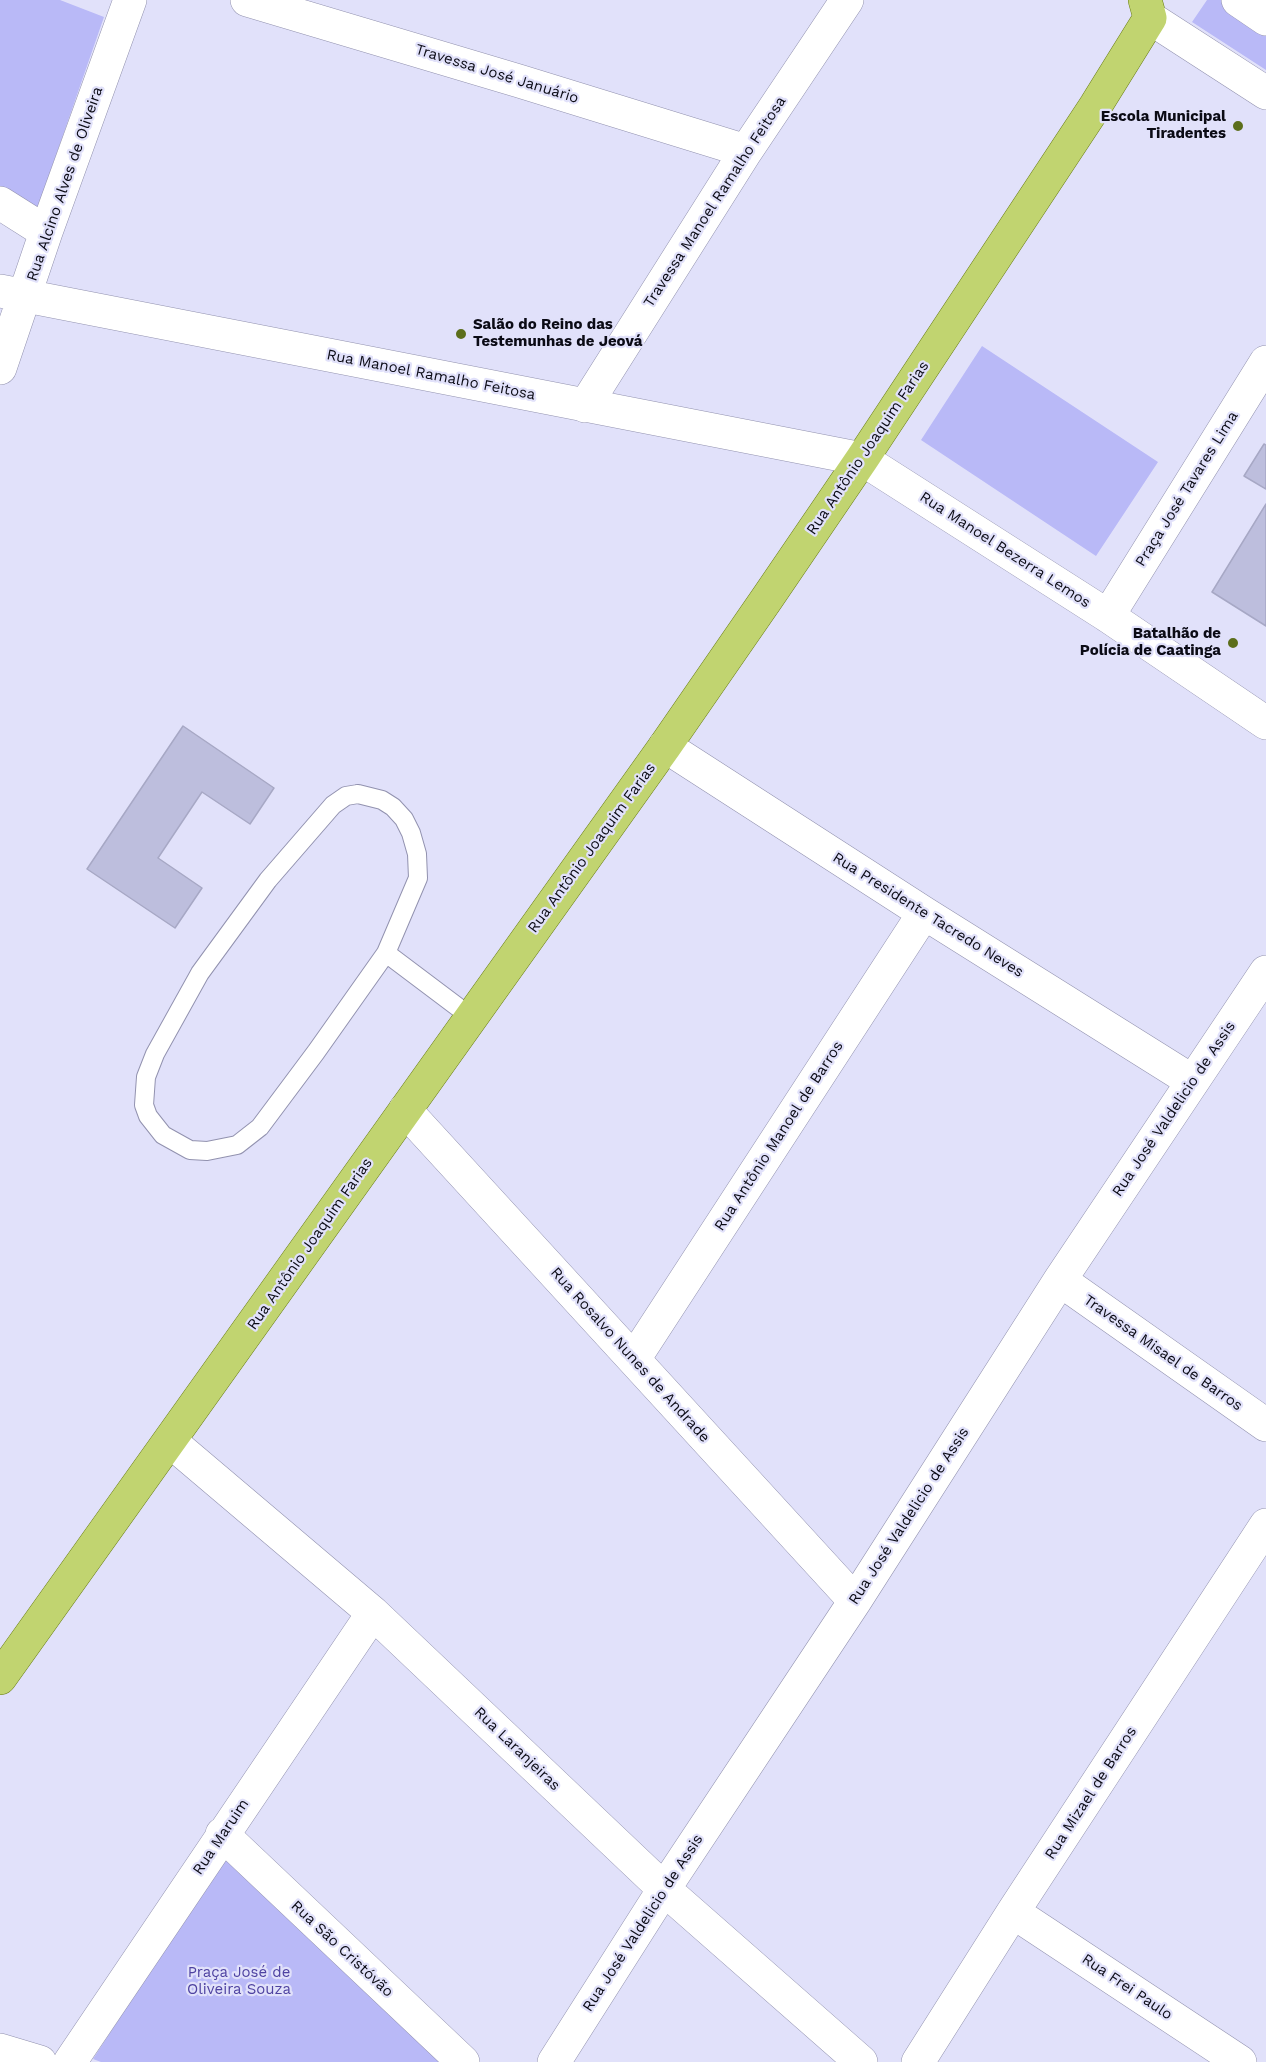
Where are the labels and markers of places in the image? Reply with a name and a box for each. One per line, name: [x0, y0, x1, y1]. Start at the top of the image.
place label: Escola Municipal Tiradentes: [1101, 108, 1226, 143]
marker: Escola Municipal Tiradentes: [1231, 119, 1245, 133]
place label: Salão do Reino das Testemunhas de Jeová: [473, 316, 642, 351]
marker: Salão do Reino das Testemunhas de Jeová: [454, 327, 468, 341]
place label: Batalhão de Polícia de Caatinga: [1080, 625, 1221, 660]
marker: Batalhão de Polícia de Caatinga: [1226, 636, 1240, 650]

